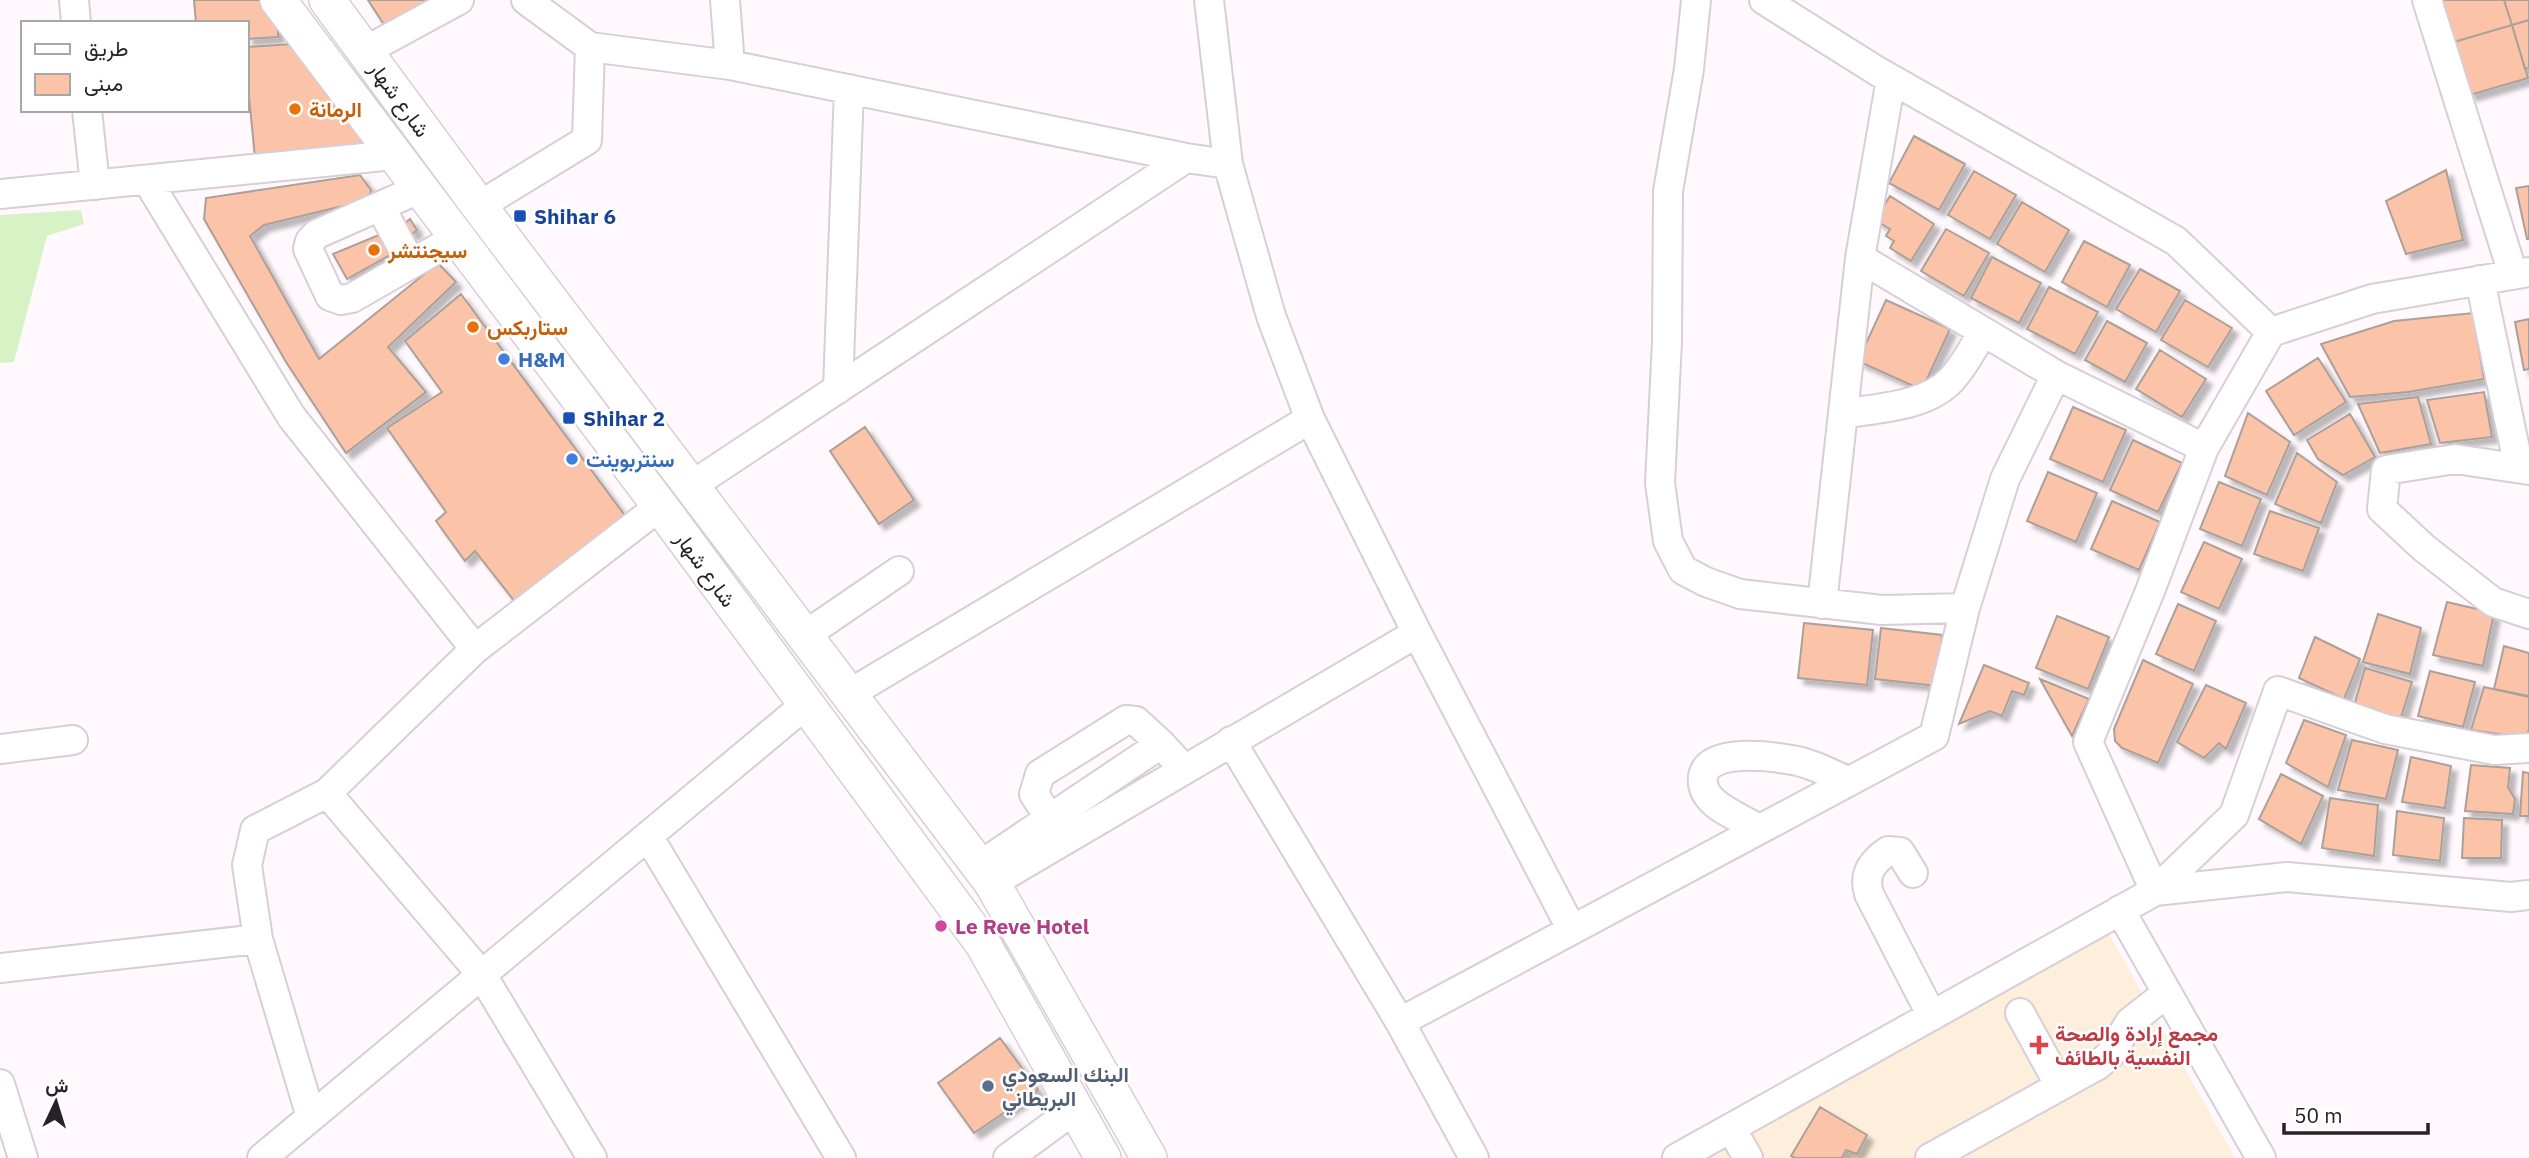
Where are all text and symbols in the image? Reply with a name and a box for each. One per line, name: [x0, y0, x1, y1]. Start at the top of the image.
legend: [21, 21, 248, 112]
text: طريق: [84, 34, 129, 62]
street label: شارع شهار: [362, 55, 437, 143]
text: مبنى: [84, 69, 123, 97]
place label: الرمانة: [309, 95, 362, 123]
marker: الرمانة: [287, 101, 303, 117]
place label: Shihar 6: [534, 202, 616, 230]
marker: Shihar 6: [512, 208, 528, 224]
place label: سيجنتشر: [387, 236, 467, 264]
marker: سيجنتشر: [366, 242, 382, 258]
place label: ستاربكس: [487, 313, 568, 341]
marker: ستاربكس: [465, 319, 481, 335]
place label: H&M: [518, 345, 566, 373]
marker: H&M: [496, 351, 512, 367]
place label: Shihar 2: [583, 404, 665, 432]
marker: Shihar 2: [561, 410, 577, 426]
place label: سنتربوينت: [586, 445, 675, 473]
marker: سنتربوينت: [564, 451, 580, 467]
street label: شارع شهار: [668, 525, 743, 613]
place label: Le Reve Hotel: [955, 912, 1089, 940]
marker: Le Reve Hotel: [933, 918, 949, 934]
place label: مجمع إرادة والصحة النفسية بالطائف: [2055, 1019, 2218, 1071]
marker: مجمع إرادة والصحة النفسية بالطائف: [2029, 1035, 2049, 1055]
place label: البنك السعودي البريطاني: [1002, 1060, 1129, 1116]
north arrow: [21, 1067, 91, 1137]
text: ش: [45, 1072, 70, 1098]
marker: البنك السعودي البريطاني: [980, 1078, 996, 1094]
scale bar: [2284, 1092, 2428, 1136]
text: 50 m: [2294, 1101, 2343, 1129]

